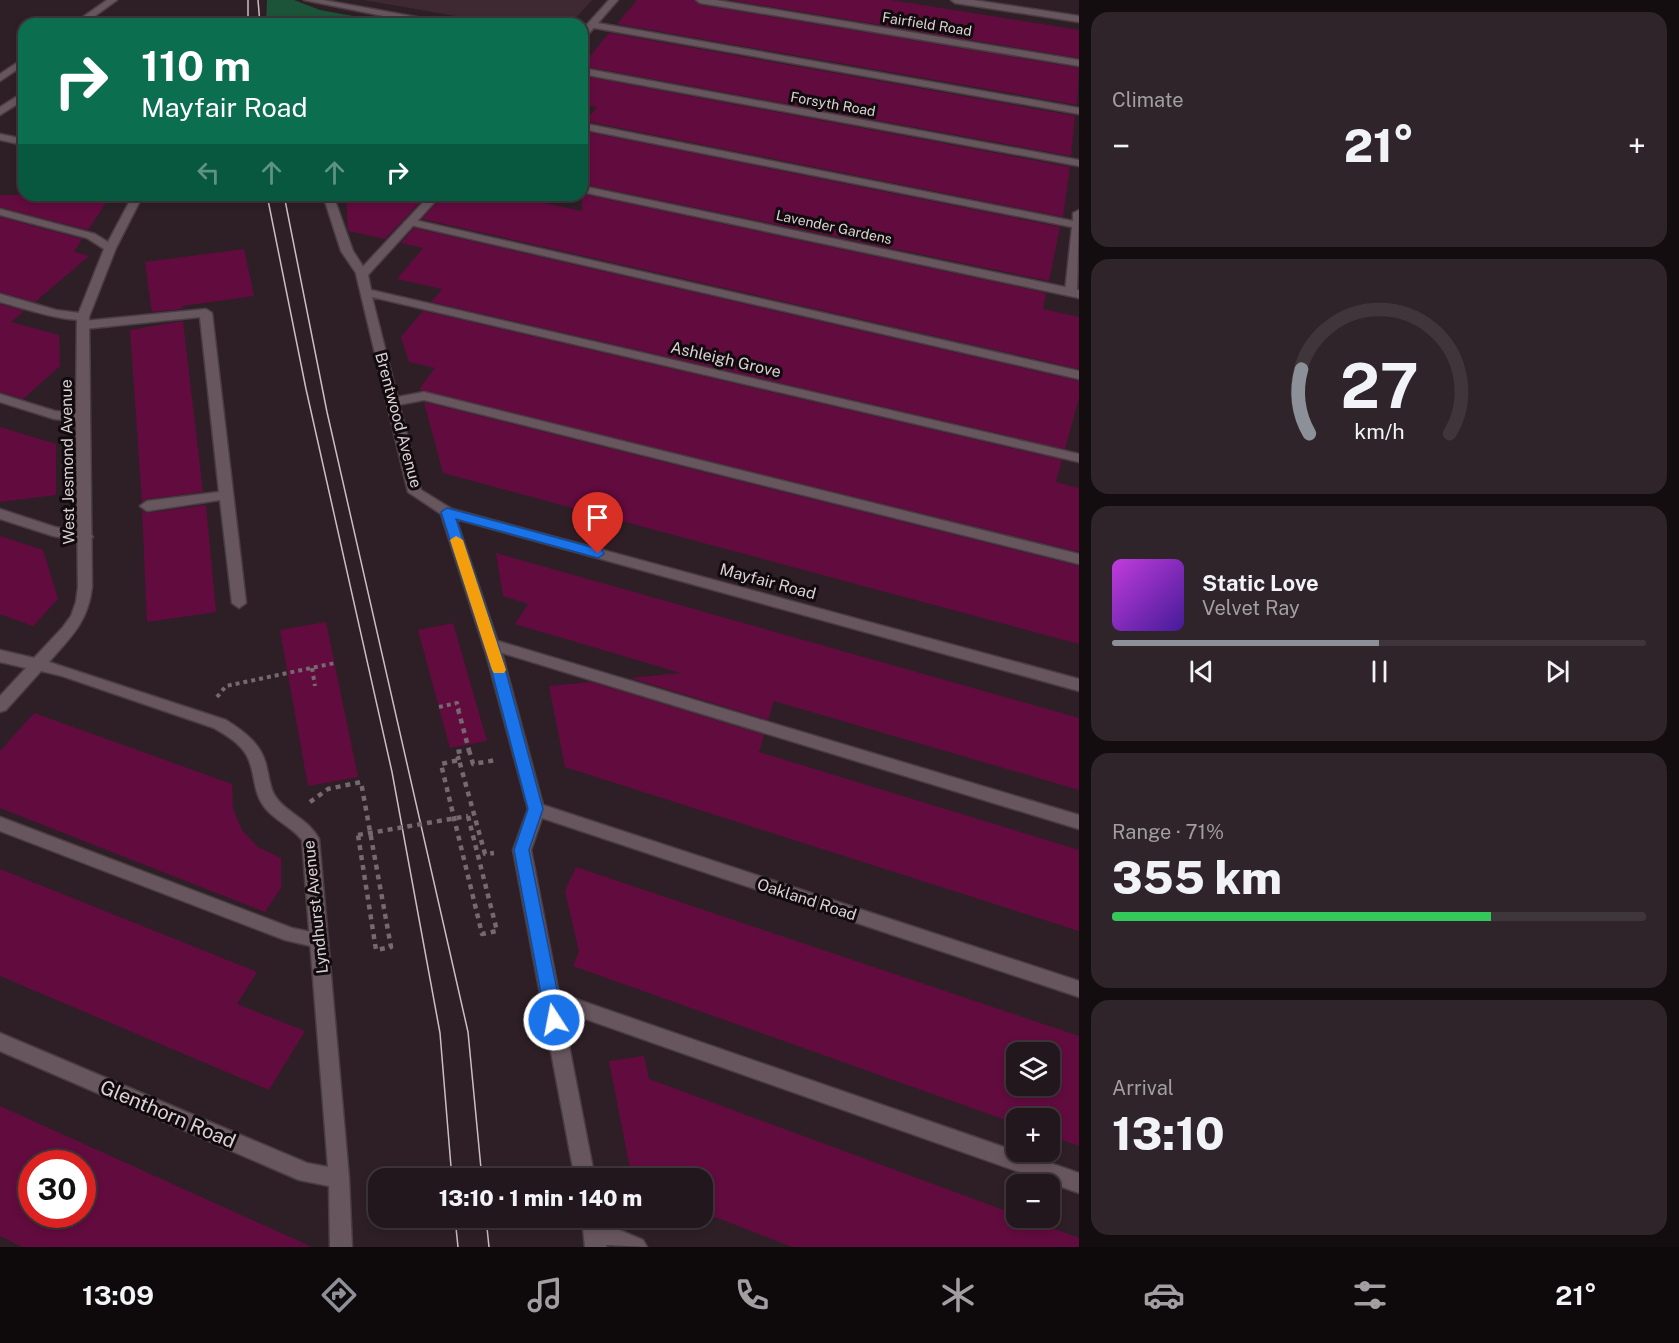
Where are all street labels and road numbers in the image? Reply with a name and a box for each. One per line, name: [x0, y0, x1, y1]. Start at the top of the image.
street label: Fairfield Road: [881, 9, 973, 39]
street label: Forsyth Road: [789, 89, 877, 119]
street label: Lavender Gardens: [775, 207, 893, 247]
street label: Ashleigh Grove: [669, 338, 783, 381]
street label: Brentwood Avenue: [371, 350, 426, 490]
street label: West Jesmond Avenue: [57, 379, 78, 545]
street label: Mayfair Road: [718, 560, 818, 603]
street label: Lyndhurst Avenue: [299, 839, 332, 975]
street label: Oakland Road: [755, 874, 859, 925]
street label: Glenthorn Road: [97, 1075, 239, 1153]

